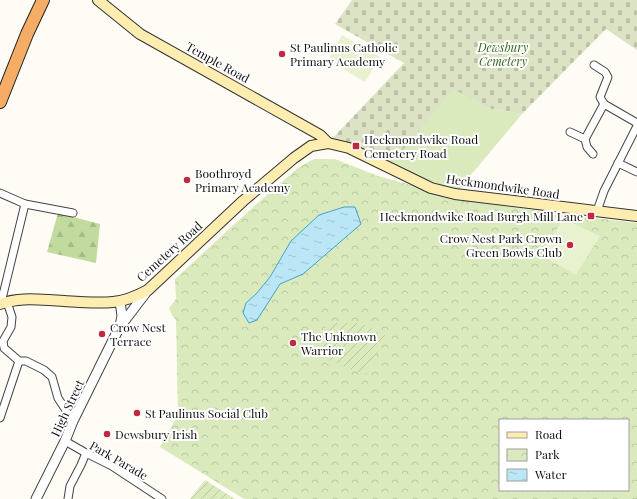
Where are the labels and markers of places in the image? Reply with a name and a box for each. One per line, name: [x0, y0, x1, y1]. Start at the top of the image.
place label: St Paulinus Catholic Primary Academy: [290, 39, 398, 69]
marker: St Paulinus Catholic Primary Academy: [277, 49, 287, 59]
place label: Heckmondwike Road Cemetery Road: [364, 131, 478, 161]
marker: Heckmondwike Road Cemetery Road: [351, 141, 361, 151]
place label: Boothroyd Primary Academy: [195, 165, 290, 195]
marker: Boothroyd Primary Academy: [182, 175, 192, 185]
place label: Heckmondwike Road Burgh Mill Lane: [380, 208, 583, 224]
marker: Heckmondwike Road Burgh Mill Lane: [586, 211, 596, 221]
place label: Crow Nest Park Crown Green Bowls Club: [440, 230, 562, 260]
marker: Crow Nest Park Crown Green Bowls Club: [565, 240, 575, 250]
place label: Crow Nest Terrace: [110, 319, 166, 349]
place label: The Unknown Warrior: [300, 328, 376, 358]
marker: Crow Nest Terrace: [97, 329, 107, 339]
marker: The Unknown Warrior: [288, 338, 298, 348]
place label: St Paulinus Social Club: [145, 405, 268, 421]
marker: St Paulinus Social Club: [132, 408, 142, 418]
place label: Dewsbury Irish: [115, 426, 197, 442]
marker: Dewsbury Irish: [102, 429, 112, 439]

